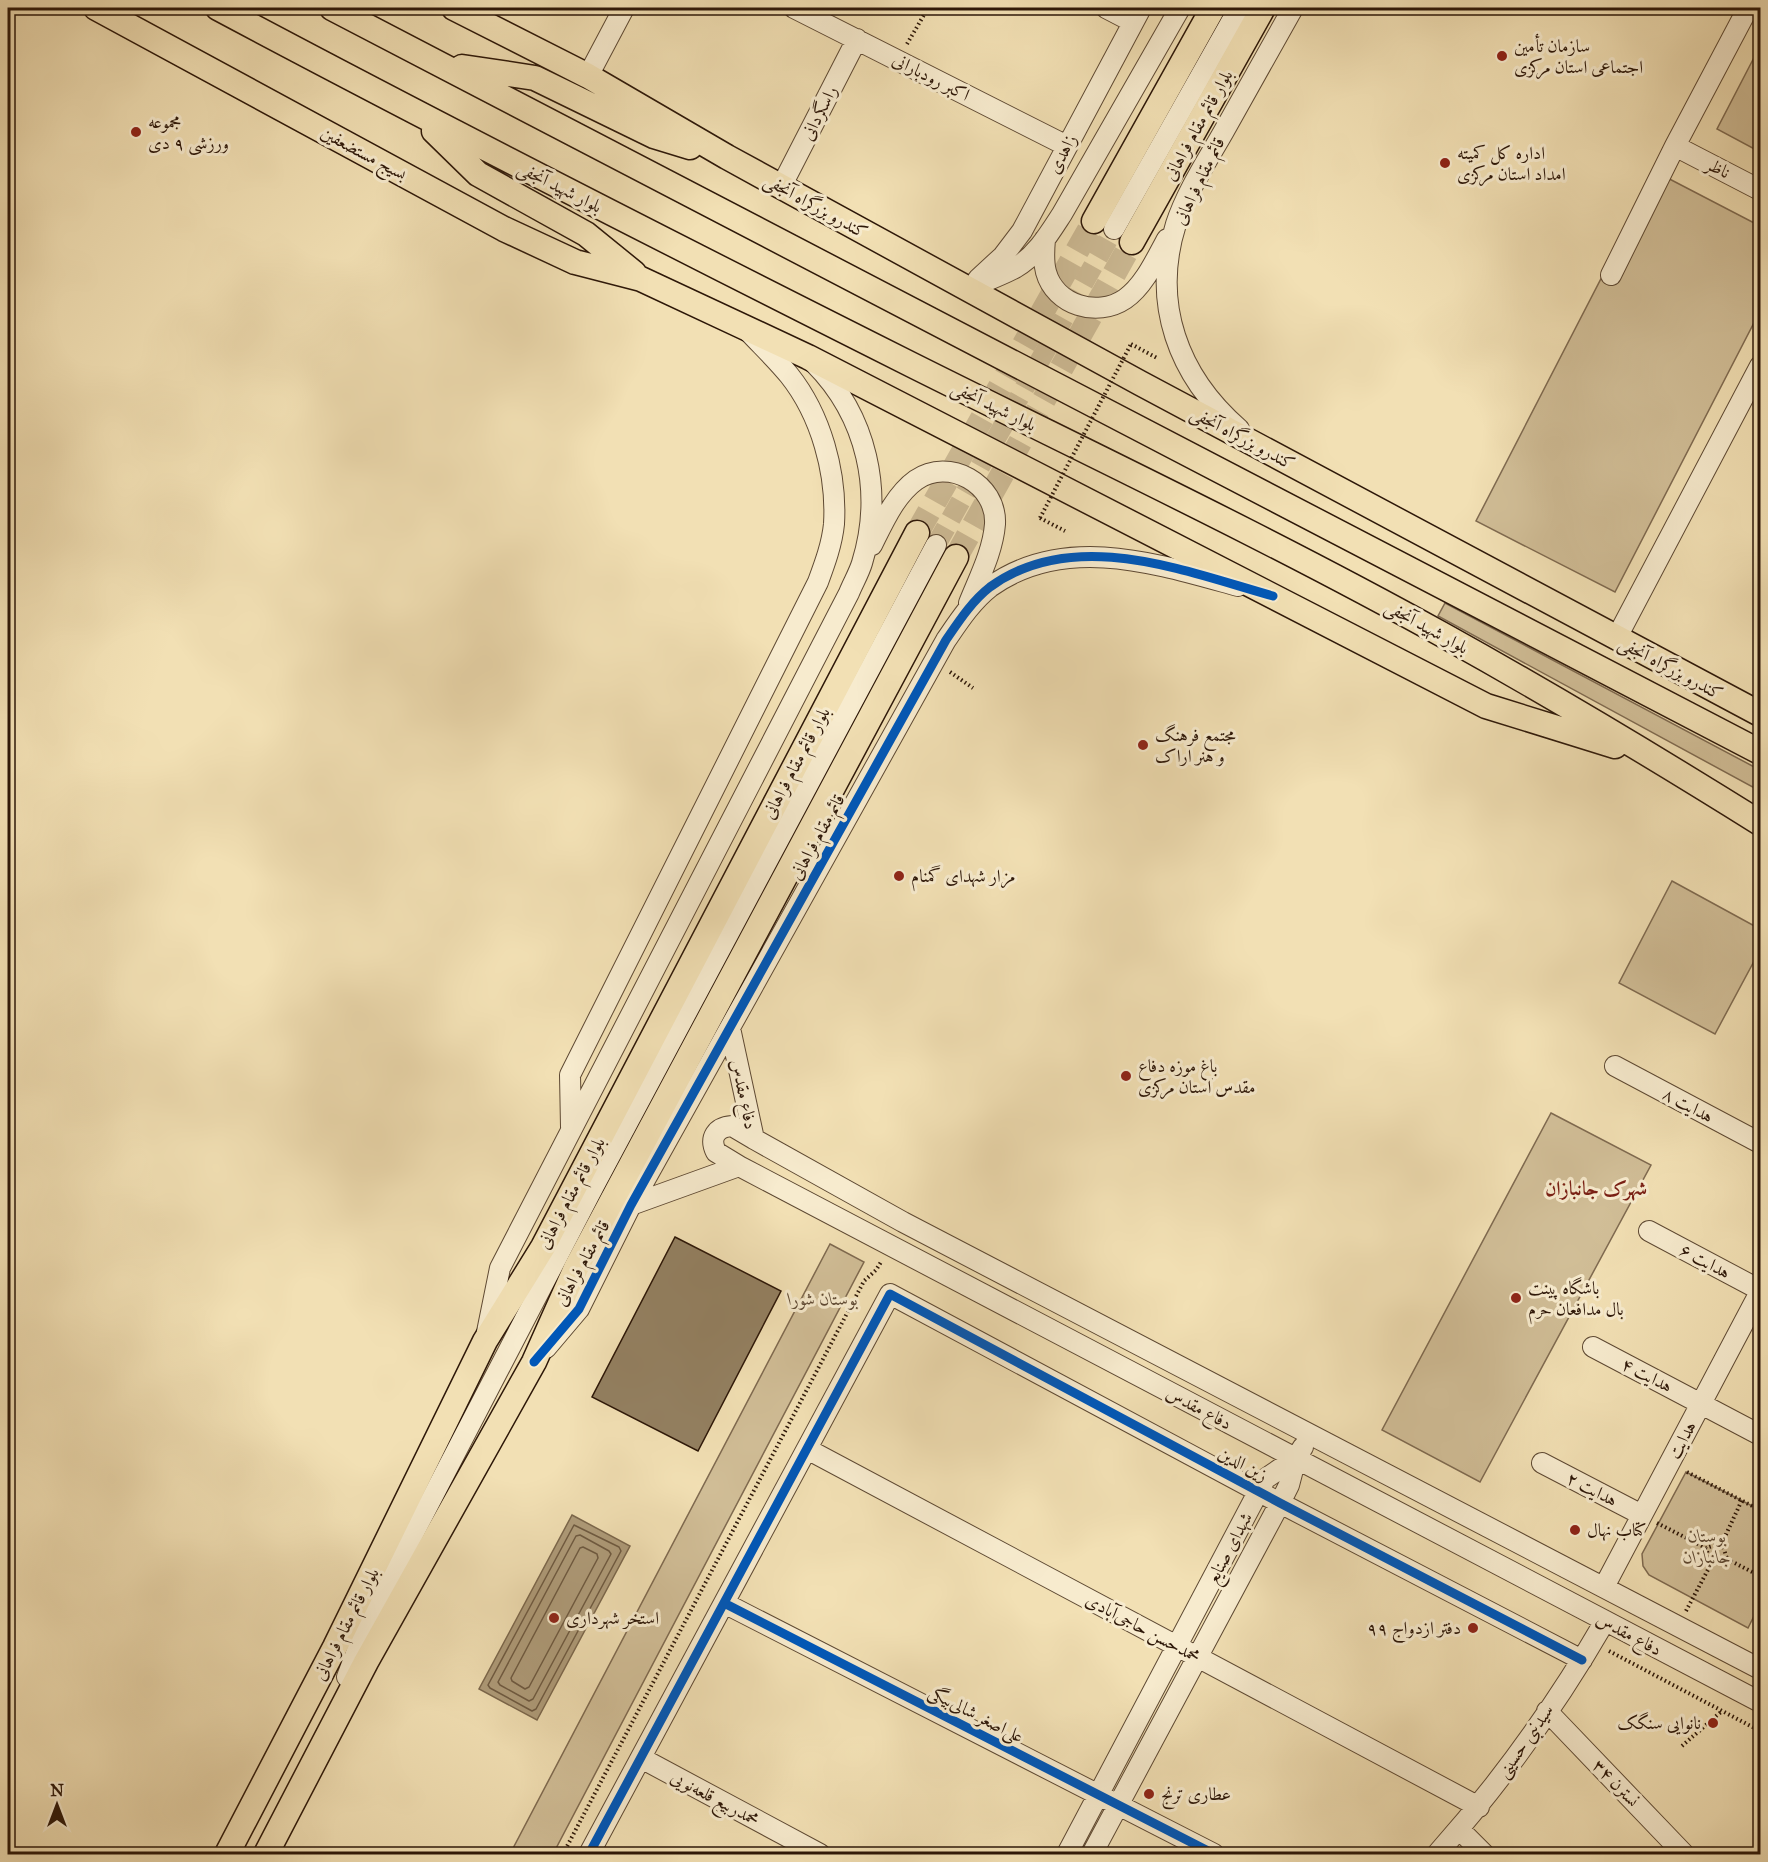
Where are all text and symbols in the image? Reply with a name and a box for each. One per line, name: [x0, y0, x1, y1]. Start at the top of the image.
place label: سازمان تأمین اجتماعی استان مرکزی: [1514, 33, 1643, 80]
street label: اکبر رودبارانی: [889, 48, 973, 106]
marker: سازمان تأمین اجتماعی استان مرکزی: [1495, 49, 1509, 63]
street label: بلوار قائم مقام فراهانی: [1159, 66, 1237, 184]
street label: راسگردانی: [796, 82, 843, 144]
place label: مجموعه ورزشی ۹ دی: [148, 111, 229, 156]
street label: بسیج مستضعفین: [315, 121, 411, 189]
marker: مجموعه ورزشی ۹ دی: [129, 125, 143, 139]
street label: زاهدی: [1043, 131, 1081, 177]
street label: قائم مقام فراهانی: [1169, 134, 1229, 228]
place label: اداره کل کمیته امداد استان مرکزی: [1457, 142, 1566, 187]
street label: ناظر: [1700, 152, 1734, 184]
street label: بلوار شهید آنجفی: [513, 156, 606, 219]
marker: اداره کل کمیته امداد استان مرکزی: [1438, 156, 1452, 170]
street label: کندرو بزرگراه آنجفی: [760, 168, 872, 245]
street label: بلوار شهید آنجفی: [947, 376, 1040, 438]
street label: کندرو بزرگراه آنجفی: [1186, 400, 1299, 476]
street label: بلوار شهید آنجفی: [1381, 595, 1472, 661]
street label: کندرو بزرگراه آنجفی: [1614, 630, 1727, 706]
street label: بلوار قائم مقام فراهانی: [757, 703, 839, 825]
place label: مجتمع فرهنگ و هنر اراک: [1155, 723, 1236, 767]
marker: مجتمع فرهنگ و هنر اراک: [1136, 738, 1150, 752]
street label: قائم مقام فراهانی: [784, 790, 854, 886]
place label: مزار شهدای گمنام: [911, 865, 1015, 892]
marker: مزار شهدای گمنام: [892, 869, 906, 883]
place label: باغ موزه دفاع مقدس استان مرکزی: [1138, 1055, 1255, 1100]
street label: دفاع مقدس: [722, 1057, 762, 1132]
marker: باغ موزه دفاع مقدس استان مرکزی: [1119, 1069, 1133, 1083]
street label: هدایت ۸: [1658, 1083, 1717, 1128]
street label: بلوار قائم مقام فراهانی: [532, 1133, 614, 1255]
district label: شهرک جانبازان: [1545, 1176, 1647, 1201]
street label: قائم مقام فراهانی: [549, 1216, 619, 1312]
street label: هدایت ۶: [1675, 1239, 1734, 1284]
place label: باشگاه پینت بال مدافعان حرم: [1528, 1276, 1624, 1325]
park label: بوستان شورا: [787, 1288, 859, 1310]
marker: باشگاه پینت بال مدافعان حرم: [1509, 1291, 1523, 1305]
street label: هدایت ۴: [1617, 1353, 1676, 1398]
street label: دفاع مقدس: [1160, 1382, 1236, 1438]
street label: هدایت: [1663, 1417, 1702, 1463]
street label: زین الدین: [1214, 1442, 1272, 1486]
street label: هدایت ۲: [1562, 1467, 1621, 1512]
street label: شهدای صنایع: [1201, 1508, 1261, 1590]
place label: کتاب نهال: [1587, 1519, 1646, 1542]
marker: کتاب نهال: [1568, 1523, 1582, 1537]
park label: بوستان جانبازان: [1683, 1525, 1731, 1568]
street label: بلوار قائم مقام فراهانی: [308, 1564, 388, 1686]
street label: محمدحسن حاجی‌آبادی: [1081, 1589, 1204, 1668]
place label: استخر شهرداری: [566, 1607, 659, 1630]
street label: دفاع مقدس: [1590, 1608, 1666, 1664]
marker: استخر شهرداری: [547, 1611, 561, 1625]
place label: دفتر ازدواج ۹۹: [1367, 1617, 1461, 1644]
marker: دفتر ازدواج ۹۹: [1466, 1621, 1480, 1635]
street label: علی‌اصغر شالی‌بیگی: [924, 1681, 1027, 1749]
street label: سیدنبی حسینی: [1492, 1700, 1561, 1784]
place label: نانوایی سنگک: [1617, 1711, 1701, 1735]
marker: نانوایی سنگک: [1706, 1716, 1720, 1730]
street label: نسترن ۳۴: [1588, 1755, 1644, 1812]
street label: محمدربیع قلعه‌نویی: [665, 1765, 763, 1835]
north arrow: [27, 1775, 87, 1835]
text: N: [50, 1781, 64, 1800]
place label: عطاری ترنج: [1161, 1783, 1231, 1810]
marker: عطاری ترنج: [1142, 1787, 1156, 1801]

